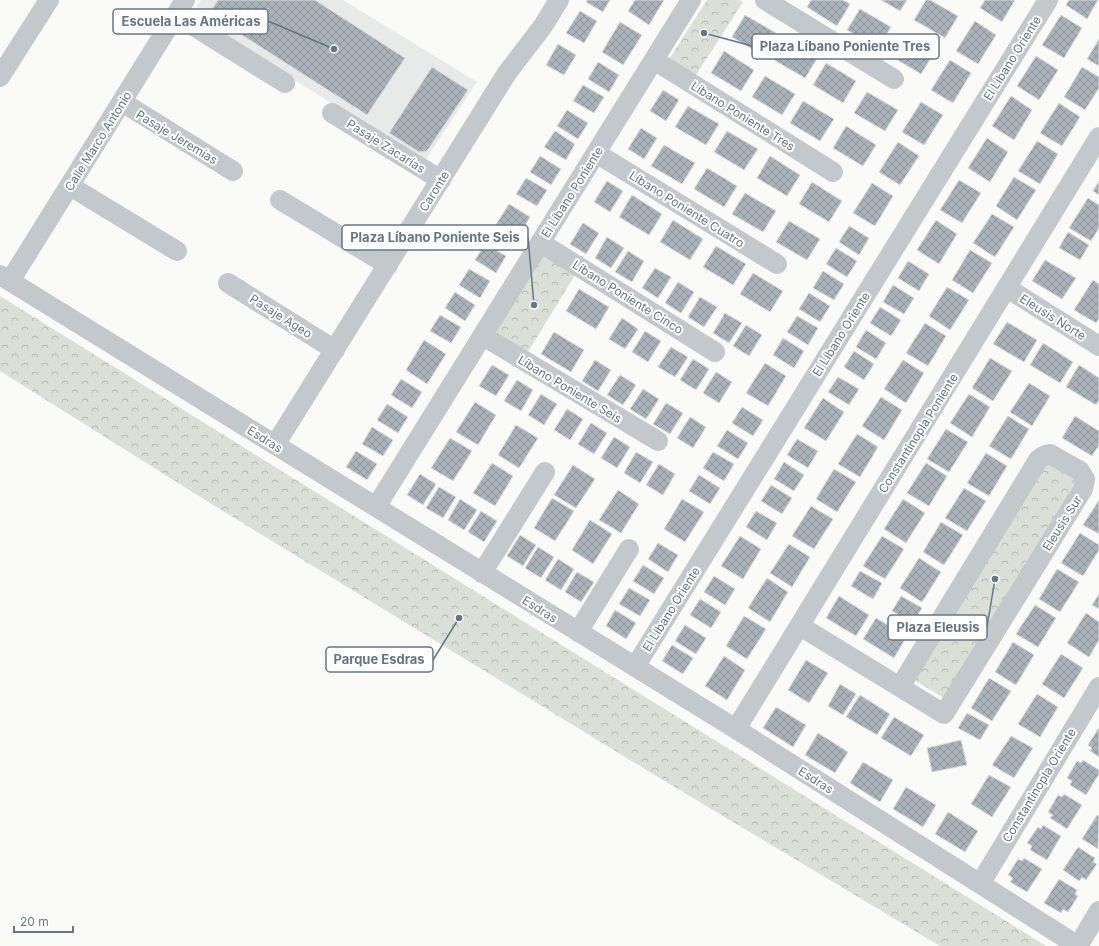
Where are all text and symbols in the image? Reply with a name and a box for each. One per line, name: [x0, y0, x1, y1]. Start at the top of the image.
callout: Escuela Las Américas: [113, 9, 268, 34]
text: Escuela Las Américas: [122, 13, 260, 29]
street label: El Líbano Oriente: [980, 13, 1044, 103]
callout: Plaza Líbano Poniente Tres: [752, 34, 939, 59]
text: Plaza Líbano Poniente Tres: [760, 38, 930, 54]
street label: Líbano Poniente Tres: [688, 78, 798, 154]
street label: Calle Marco Antonio: [61, 88, 135, 194]
street label: Pasaje Jeremías: [134, 107, 220, 167]
street label: Pasaje Zacarías: [344, 116, 428, 176]
street label: El Líbano Poniente: [538, 144, 606, 240]
street label: Líbano Poniente Cuatro: [627, 167, 747, 251]
street label: Caronte: [416, 168, 452, 214]
callout: Plaza Líbano Poniente Seis: [342, 225, 528, 250]
text: Plaza Líbano Poniente Seis: [350, 229, 520, 245]
street label: Líbano Poniente Cinco: [570, 257, 686, 337]
street label: El Líbano Oriente: [809, 289, 873, 379]
street label: Pasaje Ageo: [247, 291, 315, 341]
street label: Eleusis Norte: [1017, 291, 1089, 343]
street label: Líbano Poniente Seis: [515, 352, 625, 426]
street label: Constantinopla Poniente: [875, 370, 961, 496]
street label: Esdras: [245, 422, 285, 456]
street label: Eleusis Sur: [1039, 492, 1085, 553]
street label: El Líbano Oriente: [639, 564, 703, 654]
street label: Esdras: [520, 592, 560, 626]
callout: Plaza Eleusis: [888, 615, 987, 640]
text: Plaza Eleusis: [897, 619, 979, 635]
callout: Parque Esdras: [326, 647, 433, 672]
text: Parque Esdras: [333, 651, 425, 667]
street label: Constantinopla Oriente: [999, 725, 1079, 845]
street label: Esdras: [796, 763, 836, 797]
scale bar: [14, 908, 73, 934]
text: 20 m: [20, 914, 49, 929]

